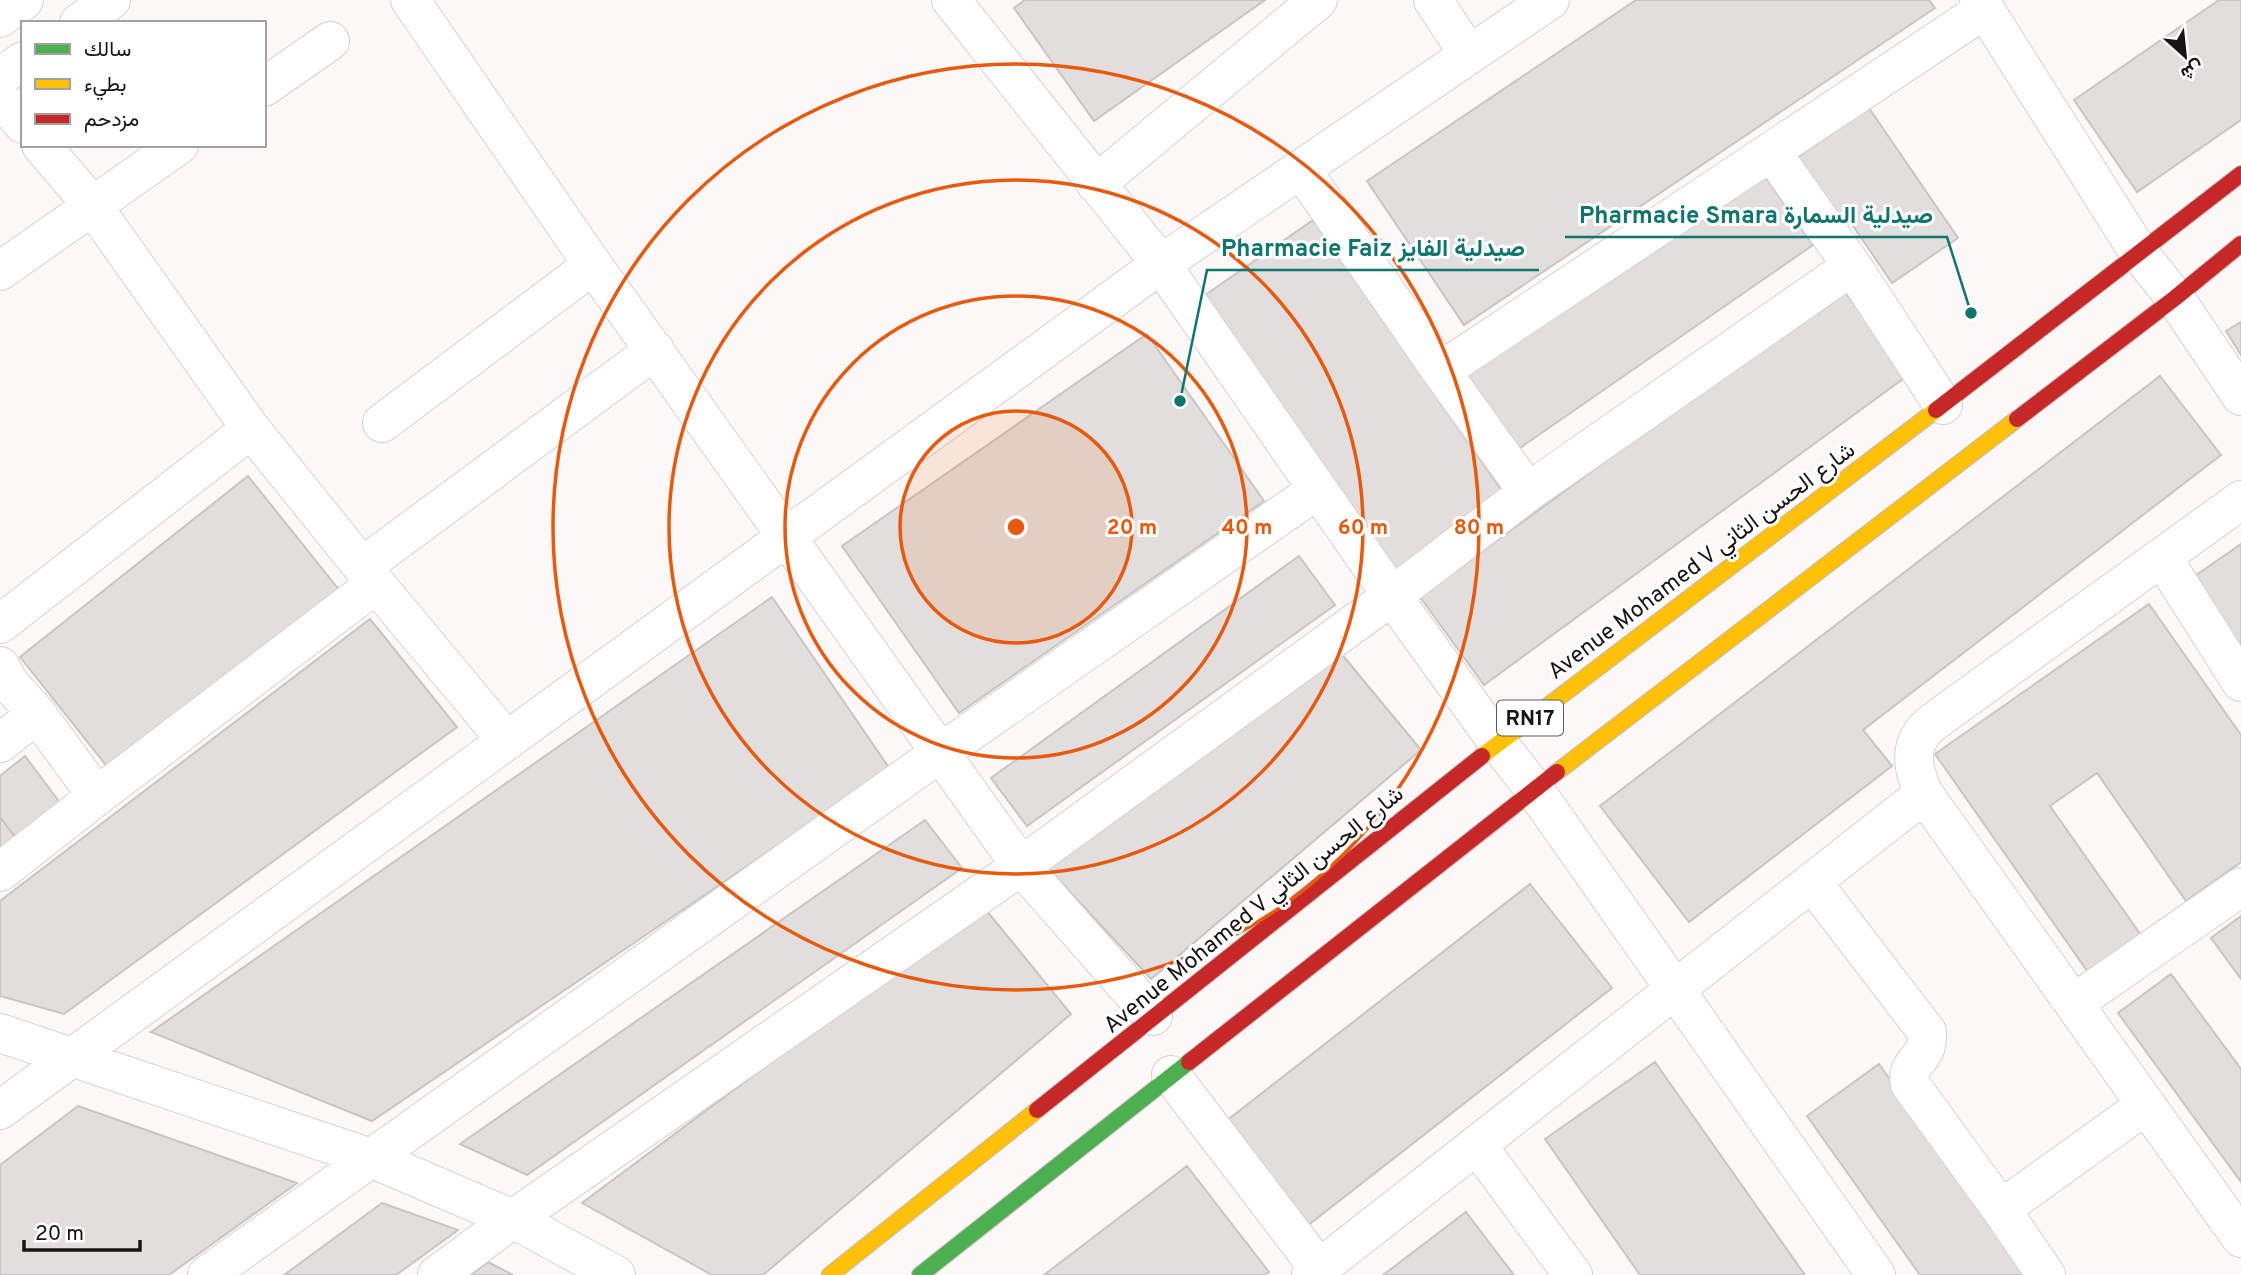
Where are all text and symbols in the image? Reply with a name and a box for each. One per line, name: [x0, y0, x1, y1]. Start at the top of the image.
legend: [21, 21, 266, 147]
north arrow: [2150, 21, 2220, 91]
text: سالك: [84, 37, 131, 64]
text: ش: [2176, 53, 2207, 85]
text: بطيء: [84, 72, 127, 101]
text: مزدحم: [84, 107, 139, 134]
callout: Pharmacie Smara صيدلية السمارة: [1565, 192, 1947, 237]
text: Pharmacie Smara صيدلية السمارة: [1579, 202, 1933, 232]
callout: Pharmacie Faiz صيدلية الفايز: [1207, 225, 1539, 270]
text: Pharmacie Faiz صيدلية الفايز: [1221, 235, 1525, 265]
street label: Avenue Mohamed V شارع الحسن الثاني: [1543, 437, 1863, 689]
centre of rings: [1004, 515, 1028, 539]
text: 20 m: [1107, 515, 1157, 542]
text: 40 m: [1222, 515, 1272, 542]
text: 60 m: [1338, 515, 1388, 542]
text: 80 m: [1454, 515, 1504, 542]
road number: RN17: [1497, 700, 1563, 736]
street label: Avenue Mohamed V شارع الحسن الثاني: [1099, 781, 1412, 1043]
scale bar: [24, 1208, 140, 1252]
text: 20 m: [35, 1221, 84, 1248]

